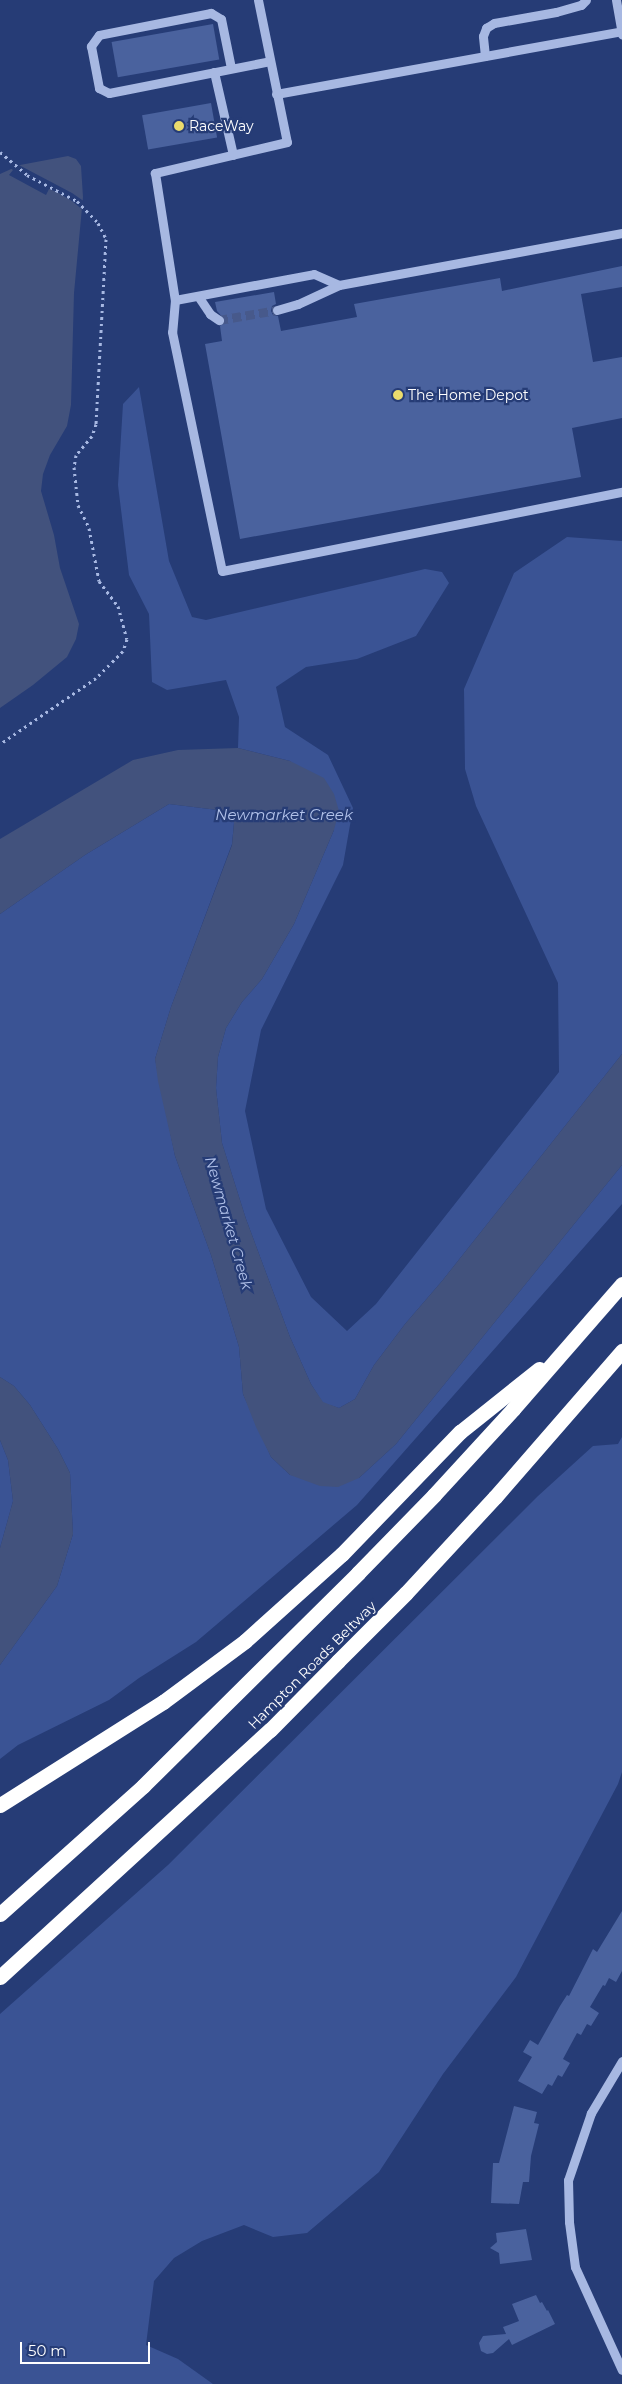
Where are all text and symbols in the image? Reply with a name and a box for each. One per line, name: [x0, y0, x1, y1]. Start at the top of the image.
place label: RaceWay: [189, 118, 254, 134]
marker: RaceWay: [173, 120, 185, 132]
place label: The Home Depot: [408, 387, 529, 403]
marker: The Home Depot: [392, 389, 404, 401]
water label: Newmarket Creek: [215, 806, 353, 824]
water label: Newmarket Creek: [201, 1154, 257, 1292]
street label: Hampton Roads Beltway: [244, 1597, 380, 1733]
scale bar: [22, 2332, 152, 2364]
text: 50 m: [28, 2341, 66, 2360]

